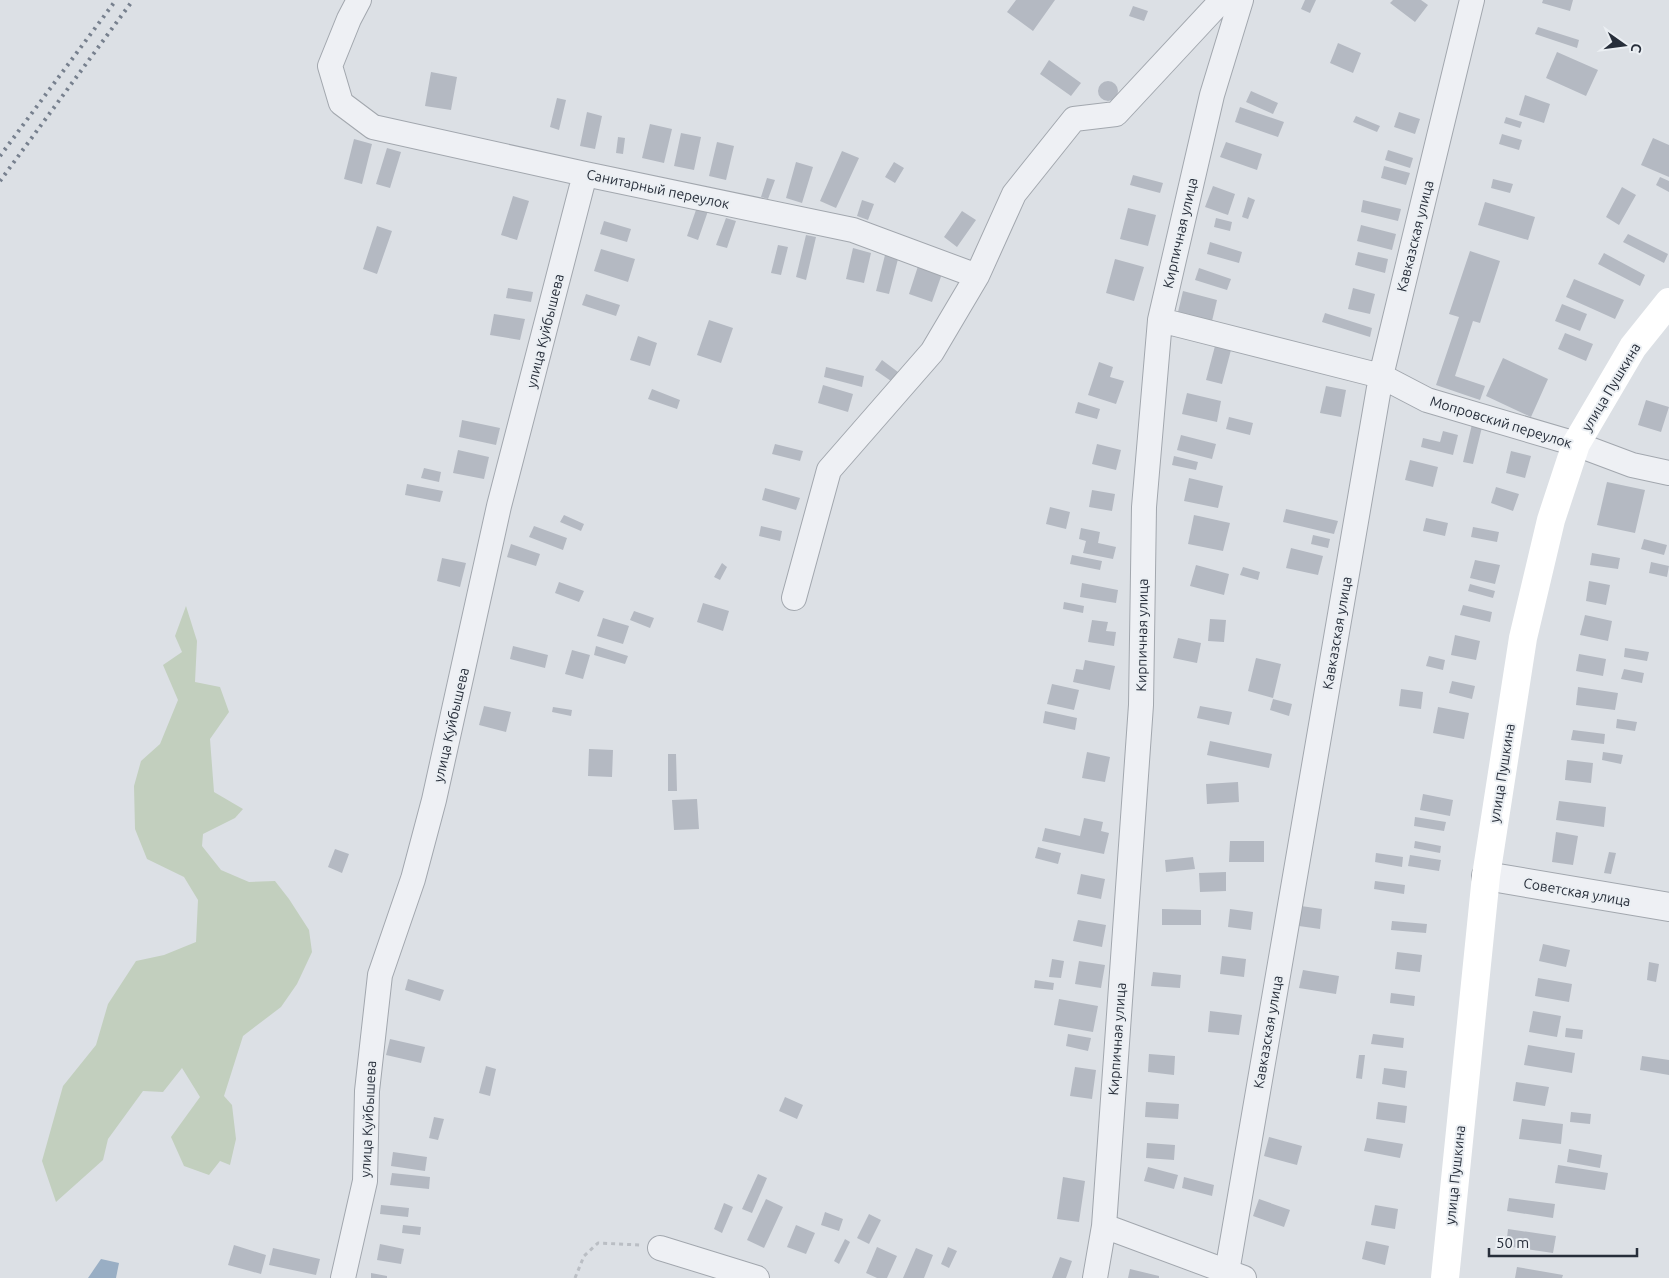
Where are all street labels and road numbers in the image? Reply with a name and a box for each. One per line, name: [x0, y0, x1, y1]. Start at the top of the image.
street label: Санитарный переулок: [585, 166, 731, 212]
street label: Кирпичная улица: [1159, 176, 1201, 290]
street label: Кавказская улица: [1393, 179, 1437, 293]
street label: улица Куйбышева: [523, 272, 567, 390]
street label: улица Пушкина: [1578, 340, 1644, 434]
street label: Мопровский переулок: [1428, 393, 1574, 451]
street label: Кавказская улица: [1319, 575, 1355, 691]
street label: Кирпичная улица: [1133, 578, 1151, 692]
street label: улица Куйбышева: [430, 666, 472, 784]
street label: улица Пушкина: [1486, 722, 1518, 824]
street label: Советская улица: [1522, 875, 1632, 909]
street label: Кавказская улица: [1250, 974, 1286, 1090]
street label: Кирпичная улица: [1105, 982, 1129, 1096]
street label: улица Куйбышева: [357, 1060, 379, 1178]
street label: улица Пушкина: [1442, 1124, 1468, 1226]

